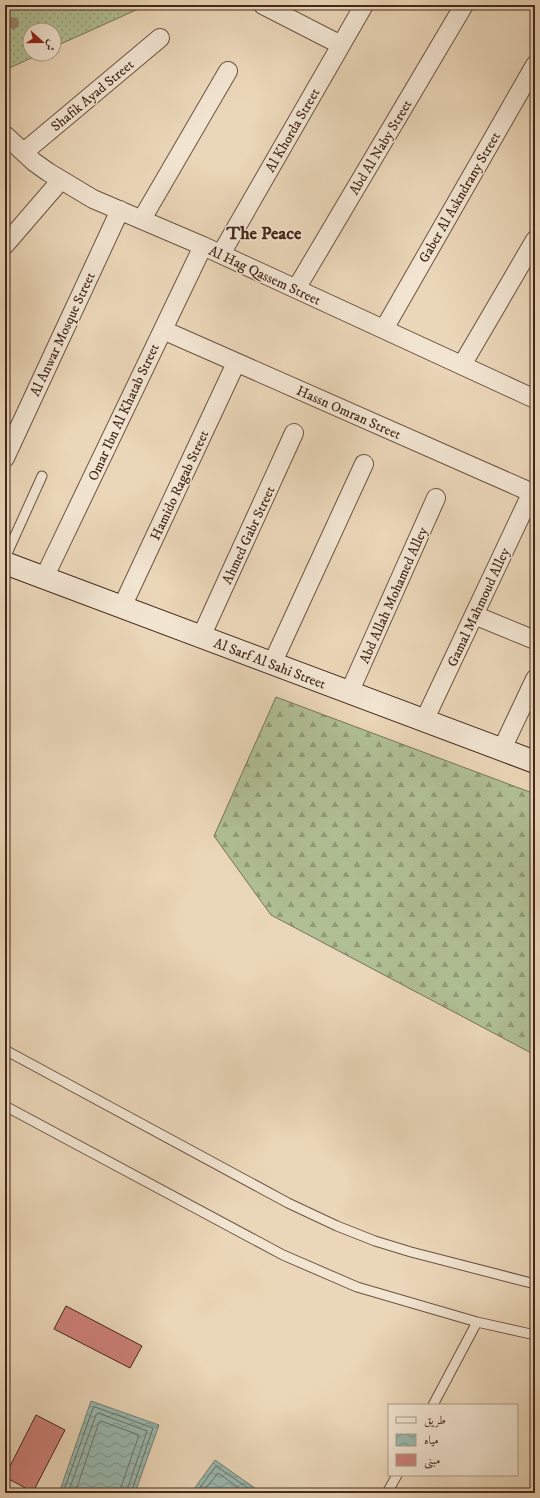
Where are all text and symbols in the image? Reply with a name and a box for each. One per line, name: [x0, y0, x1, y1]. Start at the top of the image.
north arrow: [22, 22, 62, 62]
text: ش: [42, 38, 59, 53]
street label: Shafik Ayad Street: [47, 56, 138, 136]
street label: Al Khorda Street: [262, 85, 324, 176]
street label: Abd Al Naby Street: [345, 96, 417, 198]
street label: Gaber Al Askndrany Street: [415, 128, 505, 266]
district label: The Peace: [226, 223, 302, 245]
street label: Al Hag Qassem Street: [206, 242, 324, 310]
street label: Al Anwar Mosque Street: [26, 269, 100, 399]
street label: Omar Ibn Al Khatab Street: [84, 340, 164, 484]
street label: Hassn Omran Street: [294, 382, 404, 444]
street label: Hamido Ragab Street: [147, 427, 213, 543]
street label: Ahmed Gabr Street: [218, 483, 280, 587]
street label: Abd Allah Mohamed Alley: [356, 524, 432, 667]
street label: Gamal Mahmoud Alley: [443, 545, 515, 670]
street label: Al Sarf Al Sahi Street: [211, 634, 329, 694]
legend: [388, 1404, 518, 1476]
text: طريق: [424, 1413, 446, 1428]
text: مياه: [424, 1433, 439, 1448]
text: مبنى: [424, 1453, 440, 1469]

